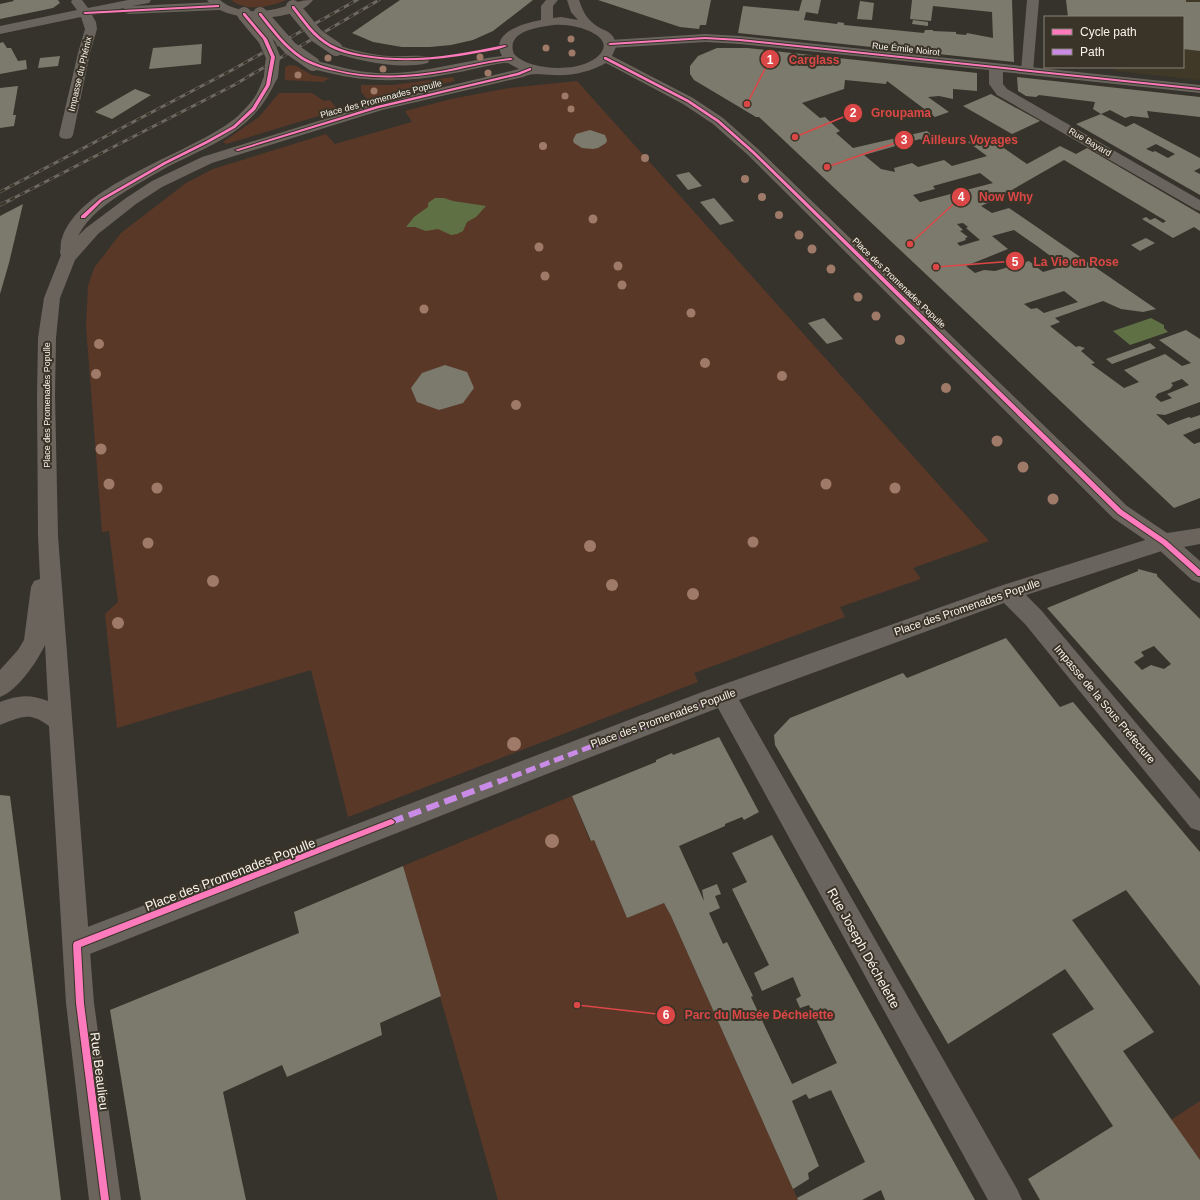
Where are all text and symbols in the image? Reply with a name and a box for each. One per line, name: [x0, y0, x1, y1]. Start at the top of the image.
legend: [1044, 16, 1184, 68]
text: Cycle path: [1080, 25, 1137, 39]
street label: Impasse du Phénix: [67, 35, 94, 112]
street label: Rue Émile Noirot: [872, 40, 941, 58]
text: Path: [1080, 45, 1105, 59]
callout: Carglass: [760, 47, 847, 71]
text: 1: [767, 53, 774, 67]
text: Carglass: [789, 53, 840, 67]
street label: Place des Promenades Populle: [319, 78, 443, 120]
callout: Groupama: [843, 101, 939, 125]
text: 2: [850, 106, 857, 120]
text: Groupama: [871, 106, 931, 120]
street label: Rue Bayard: [1067, 126, 1113, 158]
callout: Ailleurs Voyages: [894, 128, 1026, 152]
text: 3: [901, 133, 908, 147]
text: Ailleurs Voyages: [922, 133, 1018, 147]
callout: Now Why: [951, 185, 1041, 209]
text: 4: [958, 190, 965, 204]
text: Now Why: [979, 190, 1033, 204]
street label: Place des Promenades Populle: [850, 236, 948, 330]
callout: La Vie en Rose: [1005, 249, 1126, 273]
text: 5: [1012, 255, 1019, 269]
text: La Vie en Rose: [1033, 255, 1119, 269]
street label: Place des Promenades Populle: [42, 342, 52, 468]
street label: Place des Promenades Populle: [892, 576, 1042, 638]
street label: Impasse de la Sous Préfecture: [1052, 643, 1158, 765]
street label: Place des Promenades Populle: [589, 686, 737, 750]
street label: Place des Promenades Populle: [143, 835, 318, 914]
street label: Rue Joseph Déchelette: [824, 886, 903, 1011]
callout: Parc du Musée Déchelette: [656, 1003, 841, 1027]
text: 6: [663, 1008, 670, 1022]
text: Parc du Musée Déchelette: [685, 1008, 834, 1022]
street label: Rue Beaulieu: [87, 1031, 112, 1111]

